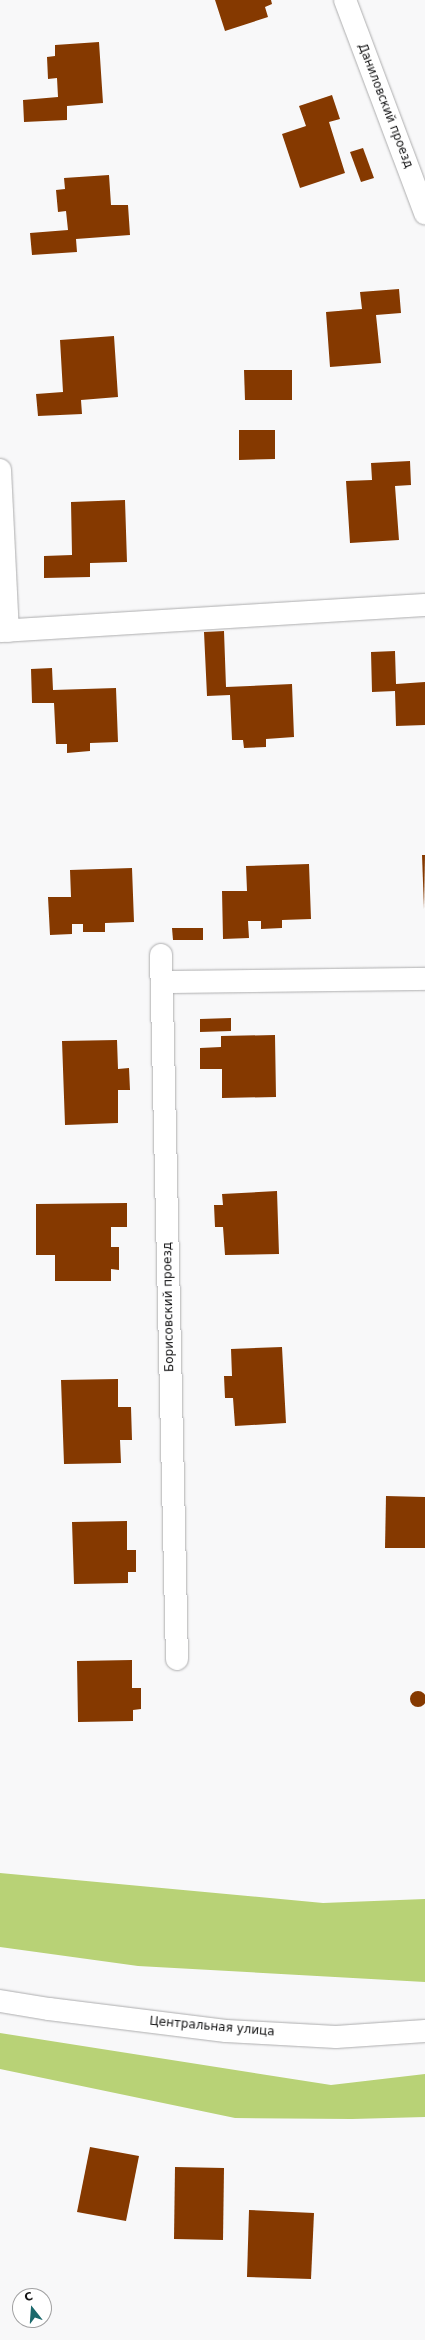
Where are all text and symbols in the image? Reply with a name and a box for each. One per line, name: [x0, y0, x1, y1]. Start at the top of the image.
street label: Даниловский проезд: [355, 42, 415, 170]
street label: Борисовский проезд: [161, 1242, 177, 1372]
street label: Центральная улица: [149, 2014, 275, 2040]
north arrow: [12, 2288, 52, 2328]
text: С: [23, 2290, 34, 2304]

